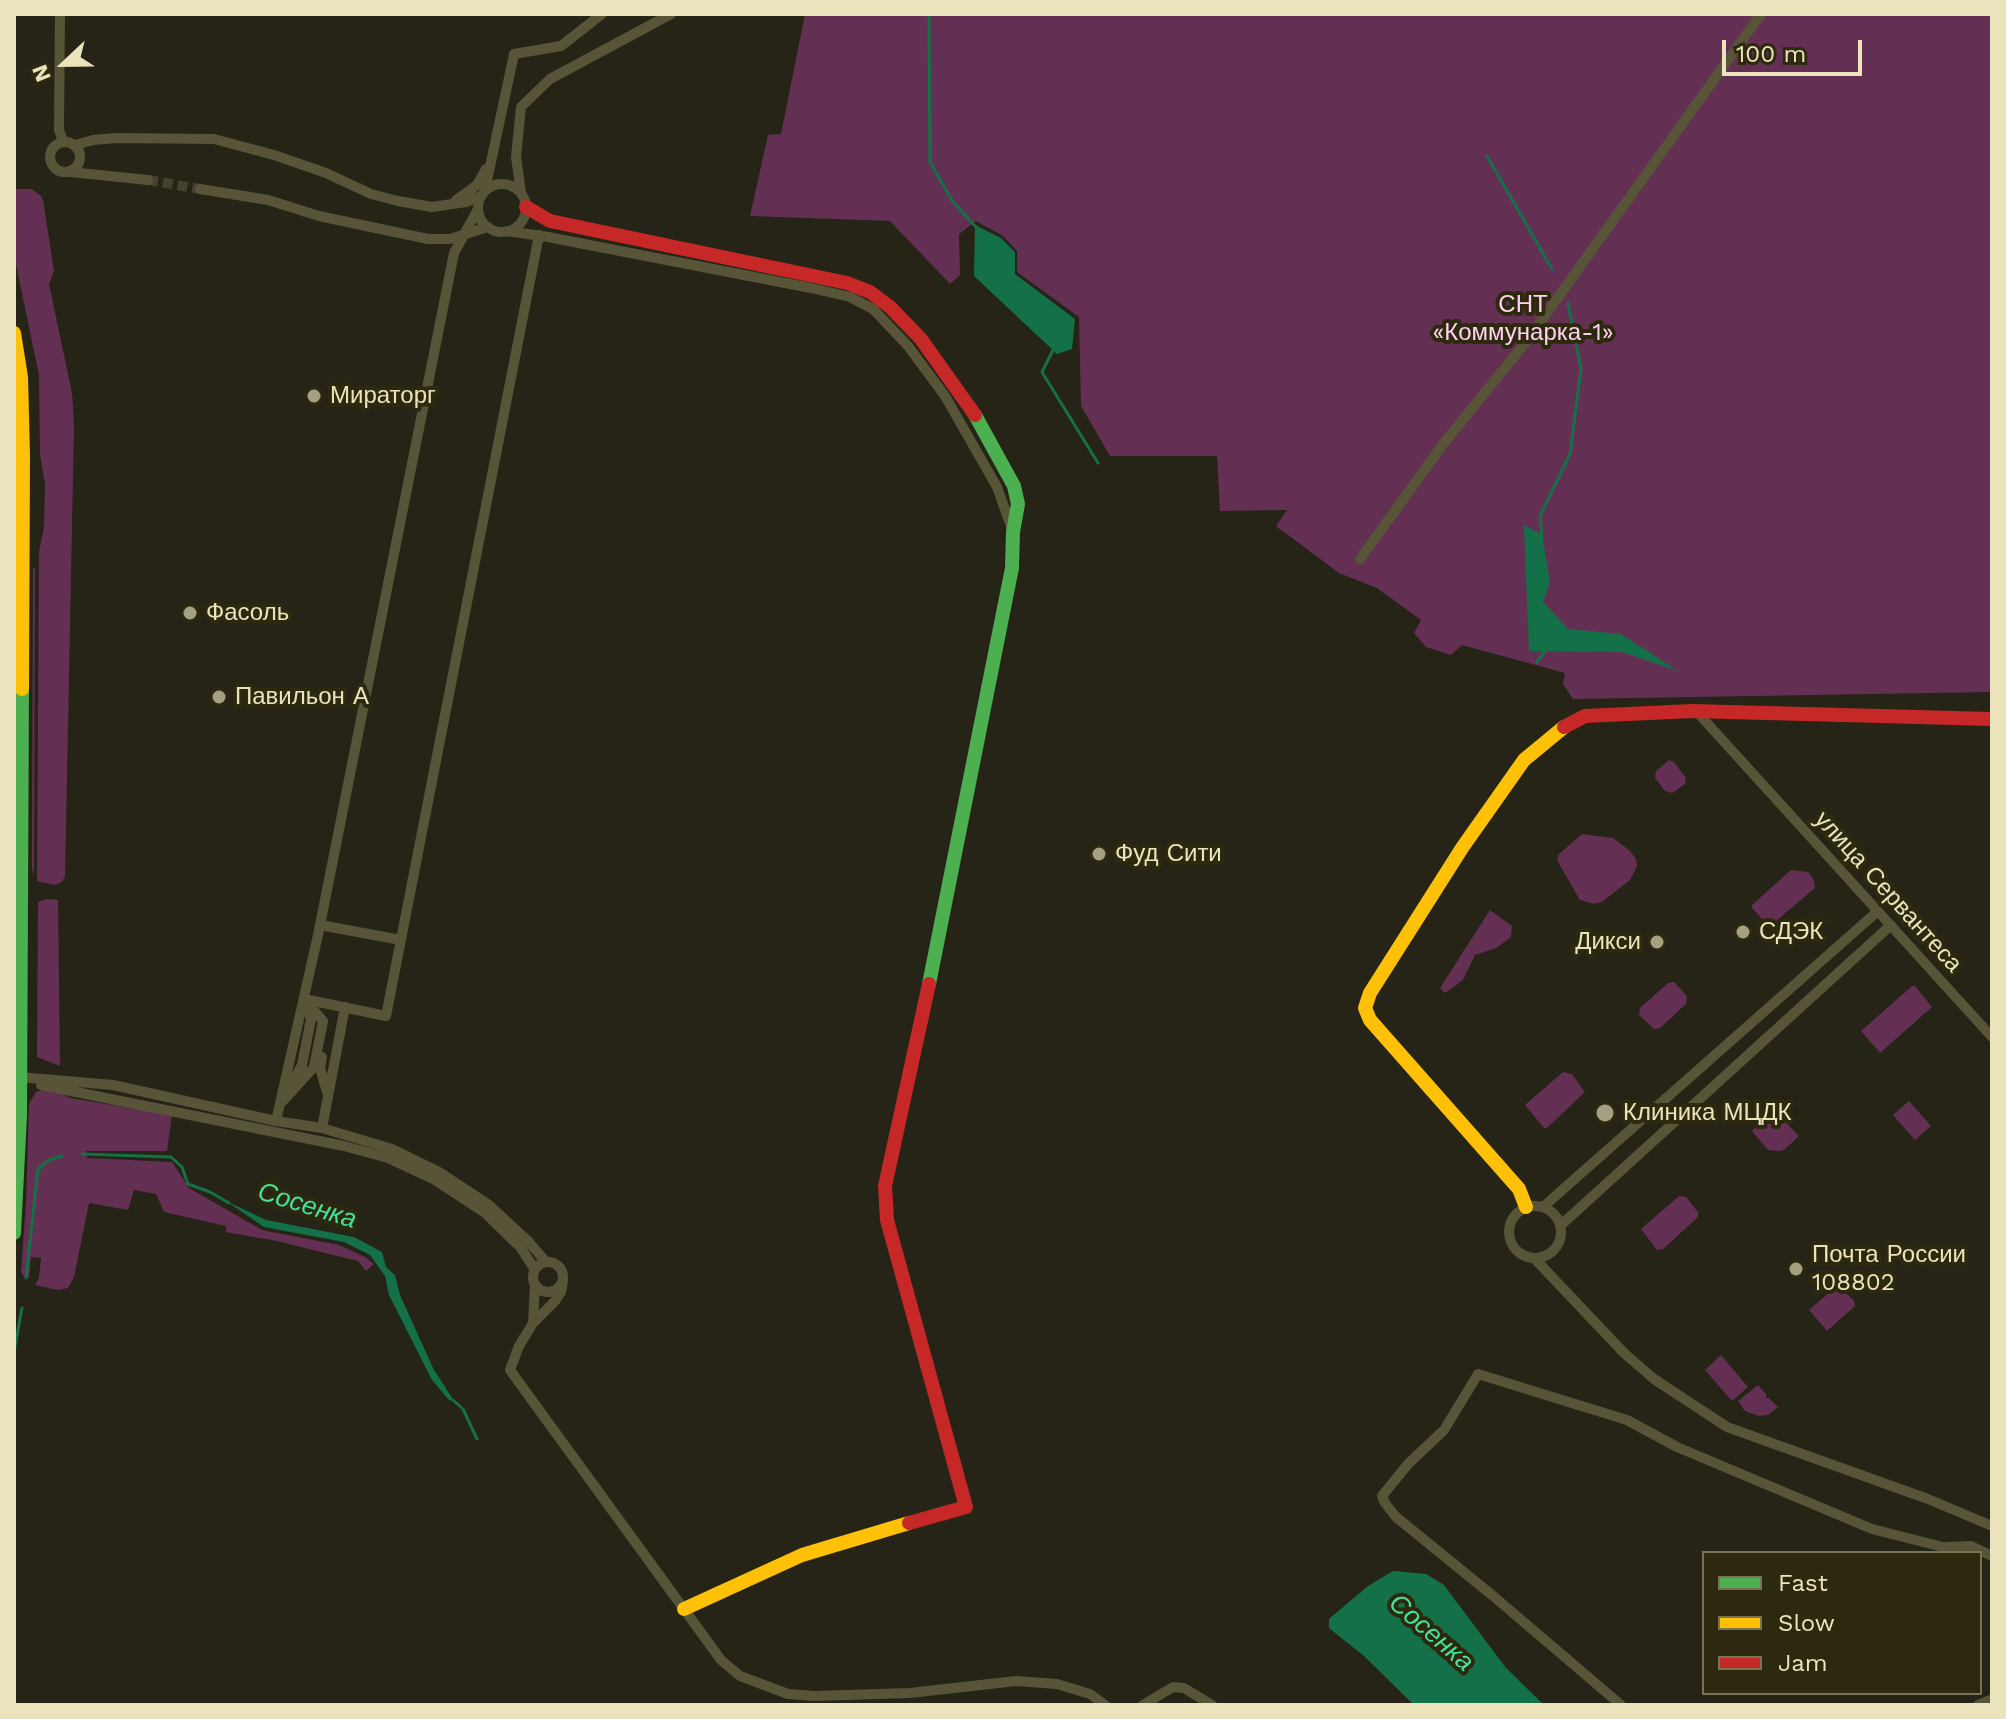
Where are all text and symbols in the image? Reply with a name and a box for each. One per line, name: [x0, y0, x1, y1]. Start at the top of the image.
north arrow: [24, 24, 104, 104]
scale bar: [1726, 24, 1866, 74]
text: 100 m: [1736, 40, 1806, 68]
text: N: [27, 61, 56, 85]
park label: СНТ «Коммунарка-1»: [1432, 291, 1614, 347]
place label: Мираторг: [330, 382, 436, 410]
marker: Мираторг: [305, 387, 323, 405]
place label: Фасоль: [206, 599, 289, 627]
marker: Фасоль: [181, 604, 199, 622]
place label: Павильон А: [235, 683, 369, 711]
marker: Павильон А: [210, 688, 228, 706]
street label: улица Сервантеса: [1808, 806, 1968, 978]
place label: Фуд Сити: [1115, 840, 1222, 868]
marker: Фуд Сити: [1090, 845, 1108, 863]
place label: СДЭК: [1759, 918, 1823, 946]
marker: СДЭК: [1734, 923, 1752, 941]
place label: Дикси: [1575, 928, 1641, 956]
marker: Дикси: [1648, 933, 1666, 951]
place label: Клиника МЦДК: [1623, 1099, 1792, 1127]
marker: Клиника МЦДК: [1594, 1102, 1616, 1124]
water label: Сосенка: [254, 1176, 360, 1236]
place label: Почта России 108802: [1812, 1241, 1966, 1297]
marker: Почта России 108802: [1787, 1260, 1805, 1278]
legend: [1702, 1551, 1982, 1695]
text: Fast: [1778, 1569, 1828, 1597]
water label: Сосенка: [1382, 1588, 1480, 1678]
text: Slow: [1778, 1609, 1835, 1637]
text: Jam: [1778, 1649, 1828, 1677]

